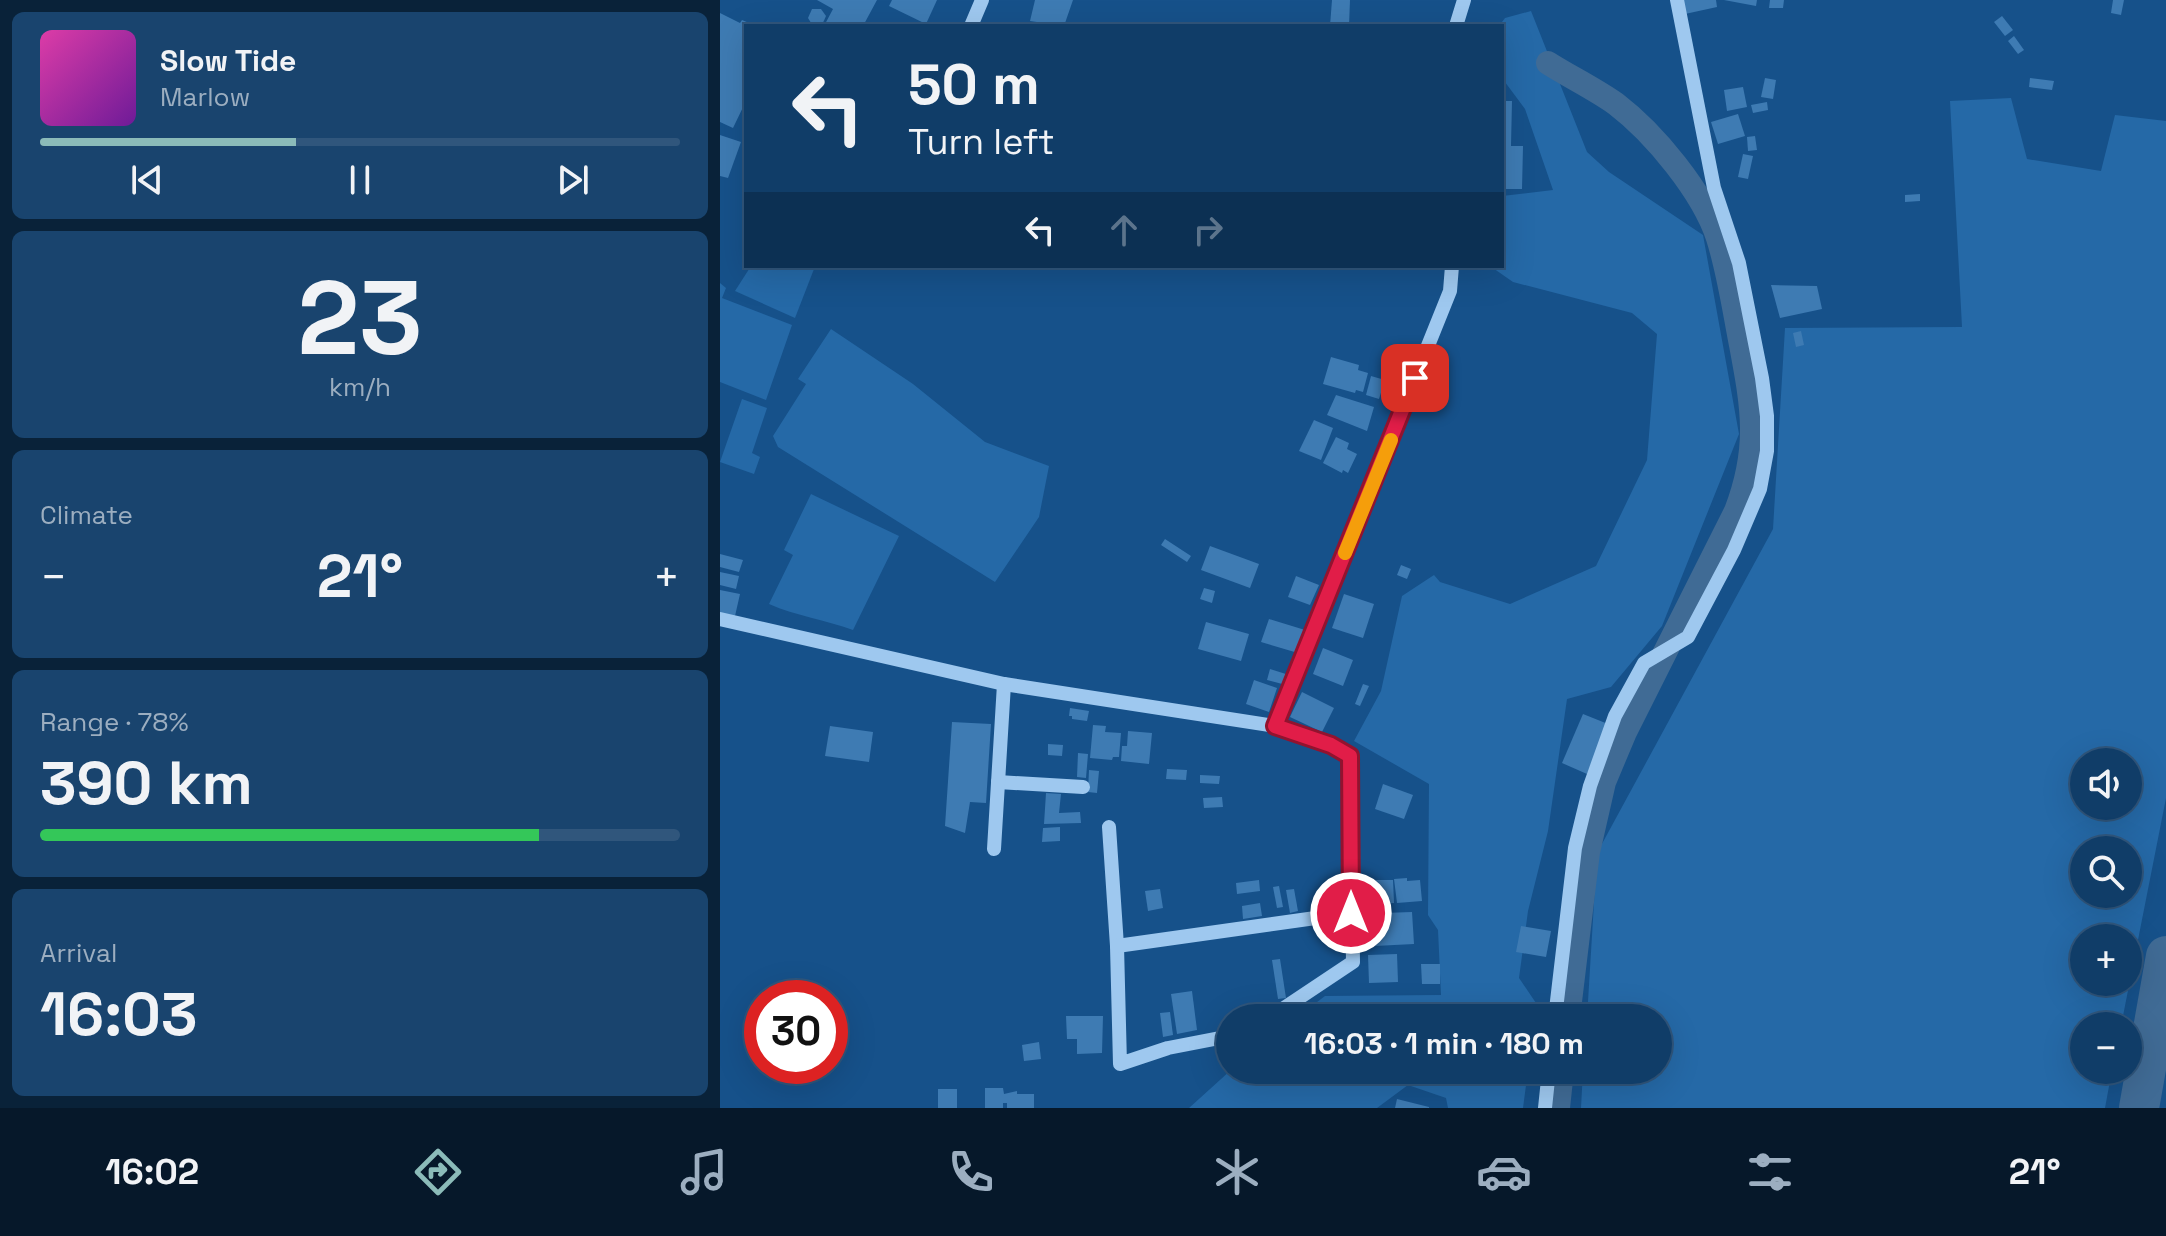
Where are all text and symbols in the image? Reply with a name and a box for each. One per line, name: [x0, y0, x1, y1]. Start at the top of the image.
text: Slow Tide: [160, 41, 296, 80]
text: 50 m: [908, 49, 1040, 120]
icon: left: [776, 56, 880, 160]
text: Marlow: [160, 80, 250, 114]
text: Turn left: [908, 119, 1055, 165]
icon: previous: [125, 158, 169, 202]
icon: pause: [338, 158, 382, 202]
icon: next: [551, 158, 595, 202]
icon: left: [1018, 208, 1062, 252]
icon: ahead: [1102, 208, 1146, 252]
icon: right: [1186, 208, 1230, 252]
text: 23: [297, 252, 423, 384]
pin: [1381, 344, 1449, 412]
icon: arrive: [1393, 356, 1437, 400]
text: km/h: [329, 370, 391, 404]
text: Climate: [40, 498, 133, 532]
text: 21°: [317, 538, 403, 615]
text: −: [40, 549, 67, 605]
text: +: [653, 549, 680, 605]
text: Range · 78%: [40, 705, 188, 739]
text: 390 km: [40, 745, 253, 822]
map controls: [2070, 748, 2142, 1084]
button: sound: [2070, 748, 2142, 820]
button: search: [2070, 836, 2142, 908]
position arrow: [1309, 871, 1393, 955]
button: +: [2070, 924, 2142, 996]
text: Arrival: [40, 936, 117, 970]
text: 16:03: [40, 976, 197, 1053]
speed limit sign: 30: [744, 980, 848, 1084]
button: −: [2070, 1012, 2142, 1084]
text: 16:03 · 1 min · 180 m: [1304, 1024, 1584, 1063]
icon: directions: [410, 1144, 466, 1200]
icon: music: [676, 1144, 732, 1200]
icon: phone: [943, 1144, 999, 1200]
icon: climate: [1209, 1144, 1265, 1200]
icon: car: [1476, 1144, 1532, 1200]
icon: filters: [1742, 1144, 1798, 1200]
text: 16:02: [105, 1149, 199, 1195]
text: 21°: [2009, 1149, 2061, 1195]

